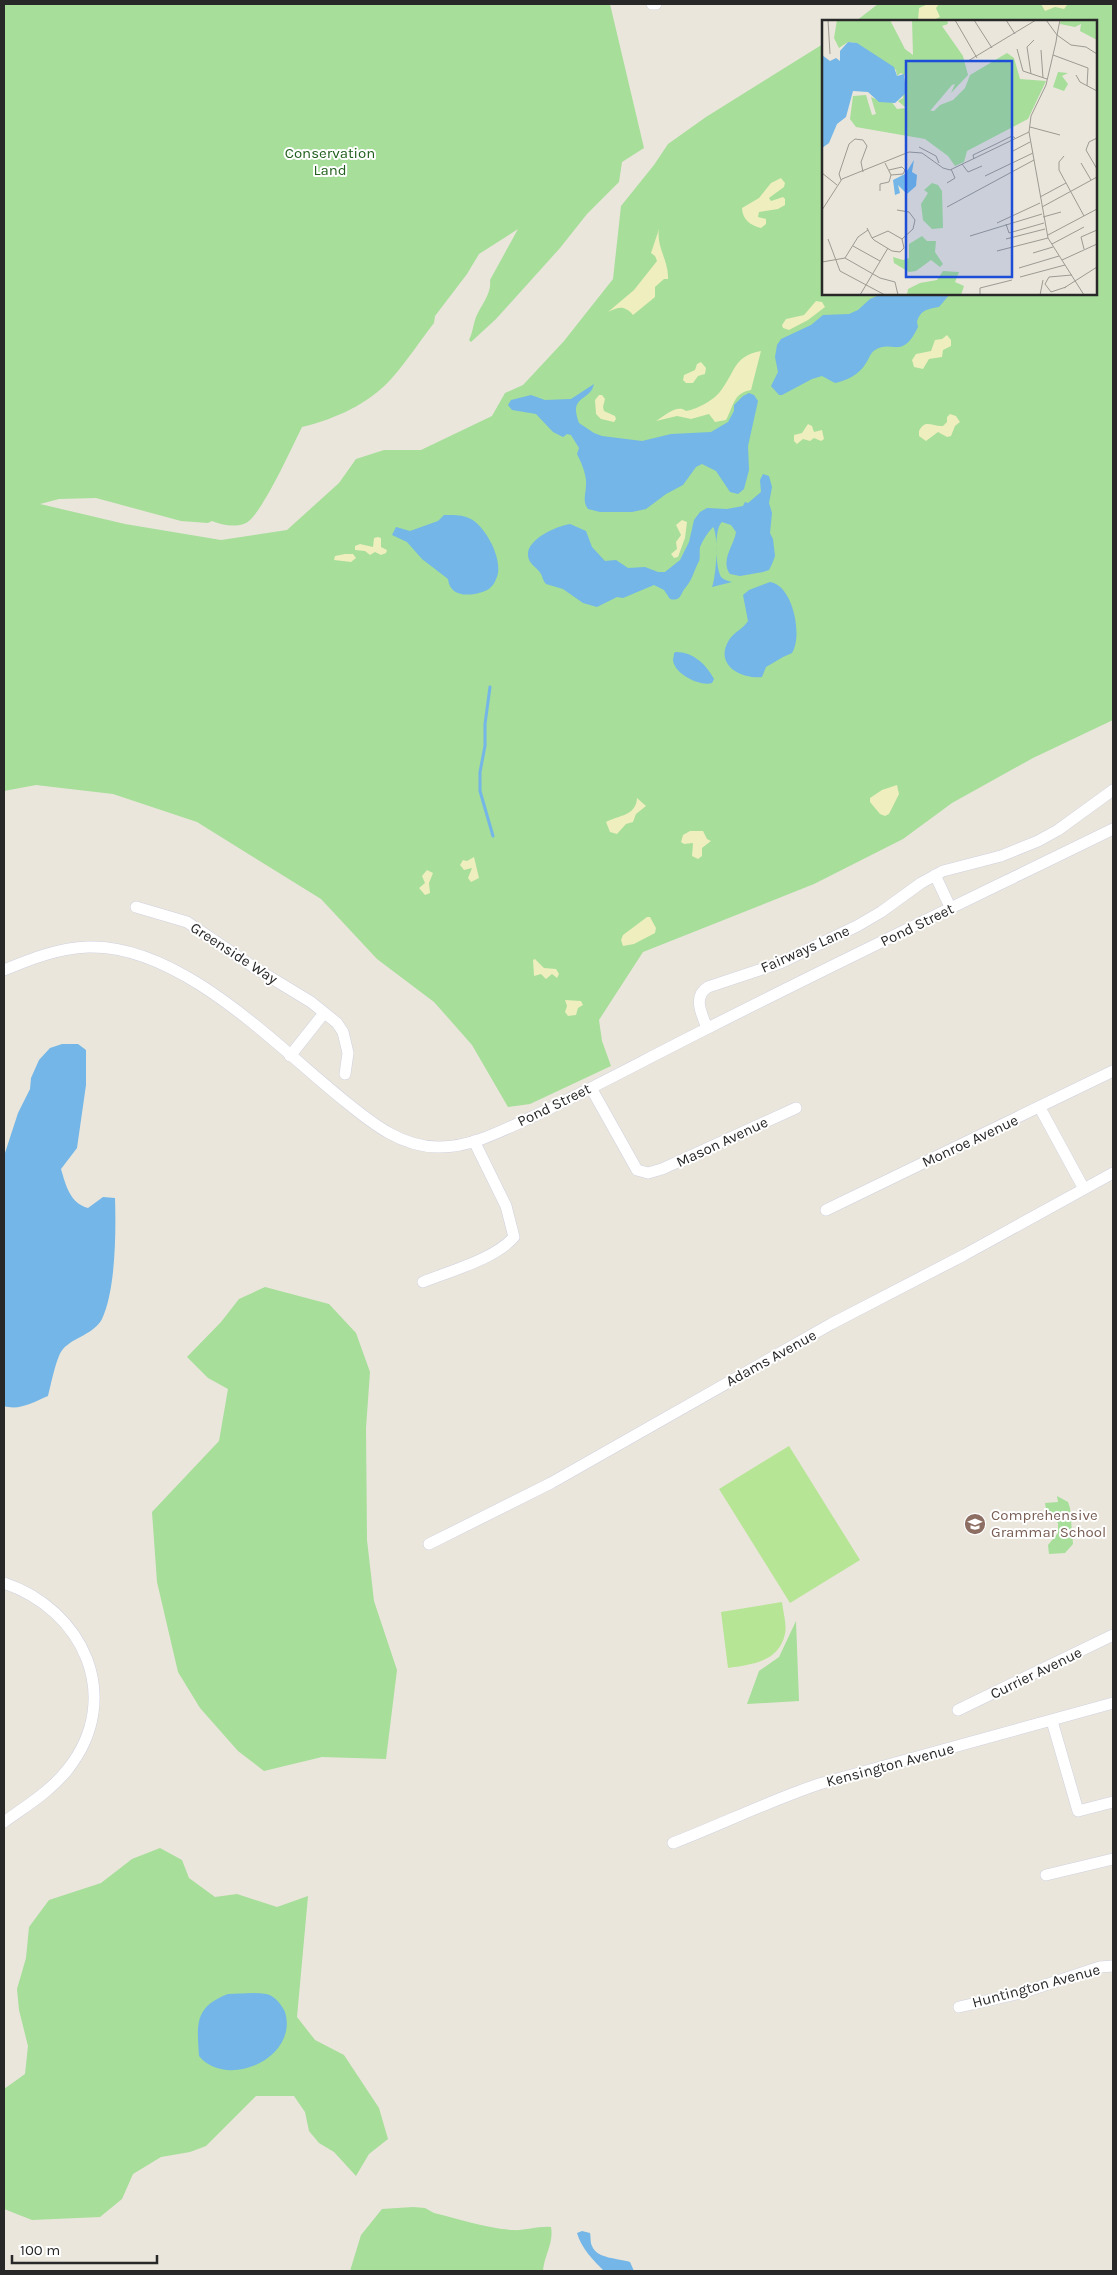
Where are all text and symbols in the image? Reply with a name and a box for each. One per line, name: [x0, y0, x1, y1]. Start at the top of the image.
inset map: [822, 20, 1097, 295]
park label: Conservation Land: [285, 144, 375, 179]
street label: Pond Street: [877, 899, 957, 950]
street label: Greenside Way: [187, 918, 281, 988]
street label: Fairways Lane: [758, 921, 852, 977]
street label: Pond Street: [514, 1079, 594, 1130]
street label: Monroe Avenue: [919, 1111, 1021, 1171]
street label: Mason Avenue: [673, 1113, 771, 1171]
street label: Adams Avenue: [723, 1326, 819, 1390]
place label: Comprehensive Grammar School: [991, 1506, 1106, 1541]
school or university icon: Comprehensive Grammar School: [963, 1512, 987, 1536]
street label: Currier Avenue: [987, 1643, 1085, 1703]
street label: Kensington Avenue: [824, 1739, 956, 1791]
street label: Huntington Avenue: [970, 1960, 1102, 2012]
scale bar: [12, 2232, 158, 2264]
text: 100 m: [20, 2241, 60, 2259]

